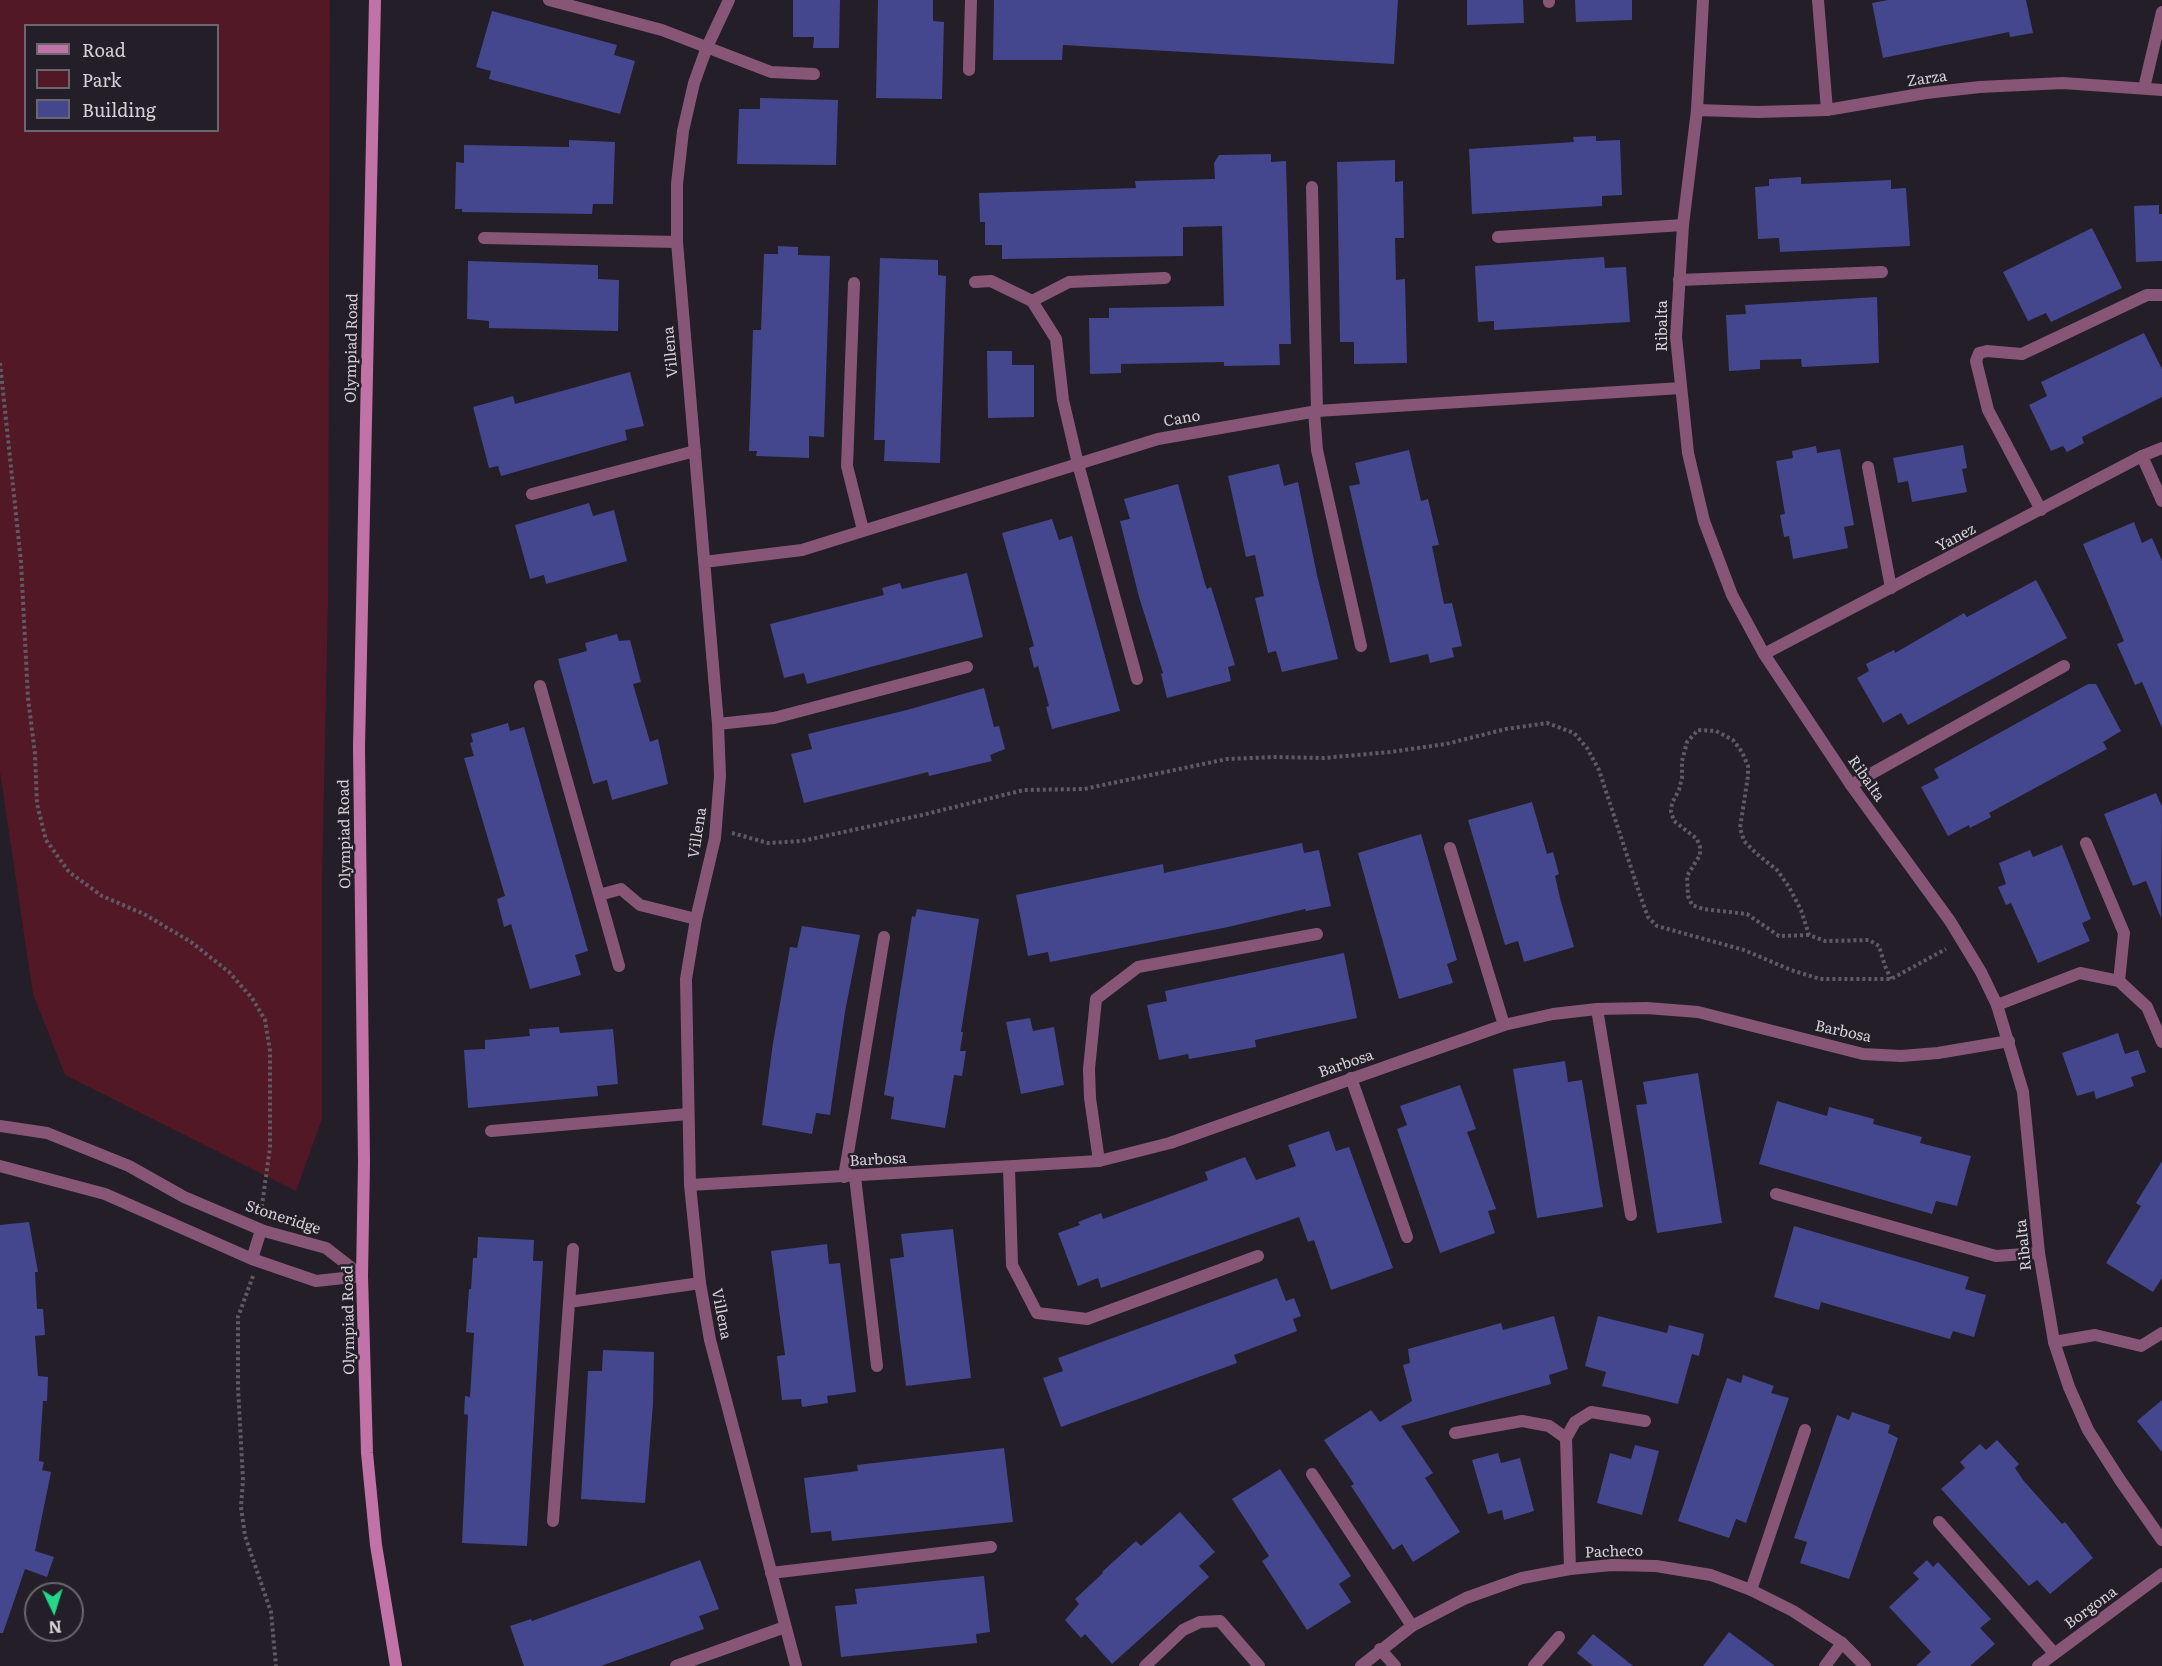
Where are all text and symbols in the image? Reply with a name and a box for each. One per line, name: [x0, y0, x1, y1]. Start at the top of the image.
legend: [24, 24, 219, 132]
text: Road: [82, 36, 126, 63]
text: Park: [82, 66, 121, 93]
street label: Zarza: [1906, 67, 1948, 91]
text: Building: [82, 96, 156, 123]
street label: Olympiad Road: [342, 293, 362, 403]
street label: Ribalta: [1654, 300, 1672, 352]
street label: Villena: [660, 326, 682, 378]
street label: Cano: [1162, 407, 1202, 431]
street label: Yanez: [1933, 520, 1979, 556]
street label: Ribalta: [1844, 753, 1888, 805]
street label: Olympiad Road: [335, 779, 355, 889]
street label: Villena: [685, 806, 711, 860]
street label: Barbosa: [1813, 1017, 1873, 1047]
street label: Barbosa: [1316, 1046, 1376, 1082]
street label: Barbosa: [849, 1150, 907, 1170]
street label: Stoneridge: [243, 1197, 323, 1239]
street label: Ribalta: [2012, 1218, 2036, 1272]
street label: Olympiad Road: [339, 1265, 359, 1375]
street label: Villena: [707, 1287, 735, 1341]
street label: Pacheco: [1585, 1542, 1643, 1562]
north arrow: [24, 1582, 84, 1642]
street label: Borgona: [2061, 1583, 2121, 1633]
text: N: [48, 1616, 63, 1640]

